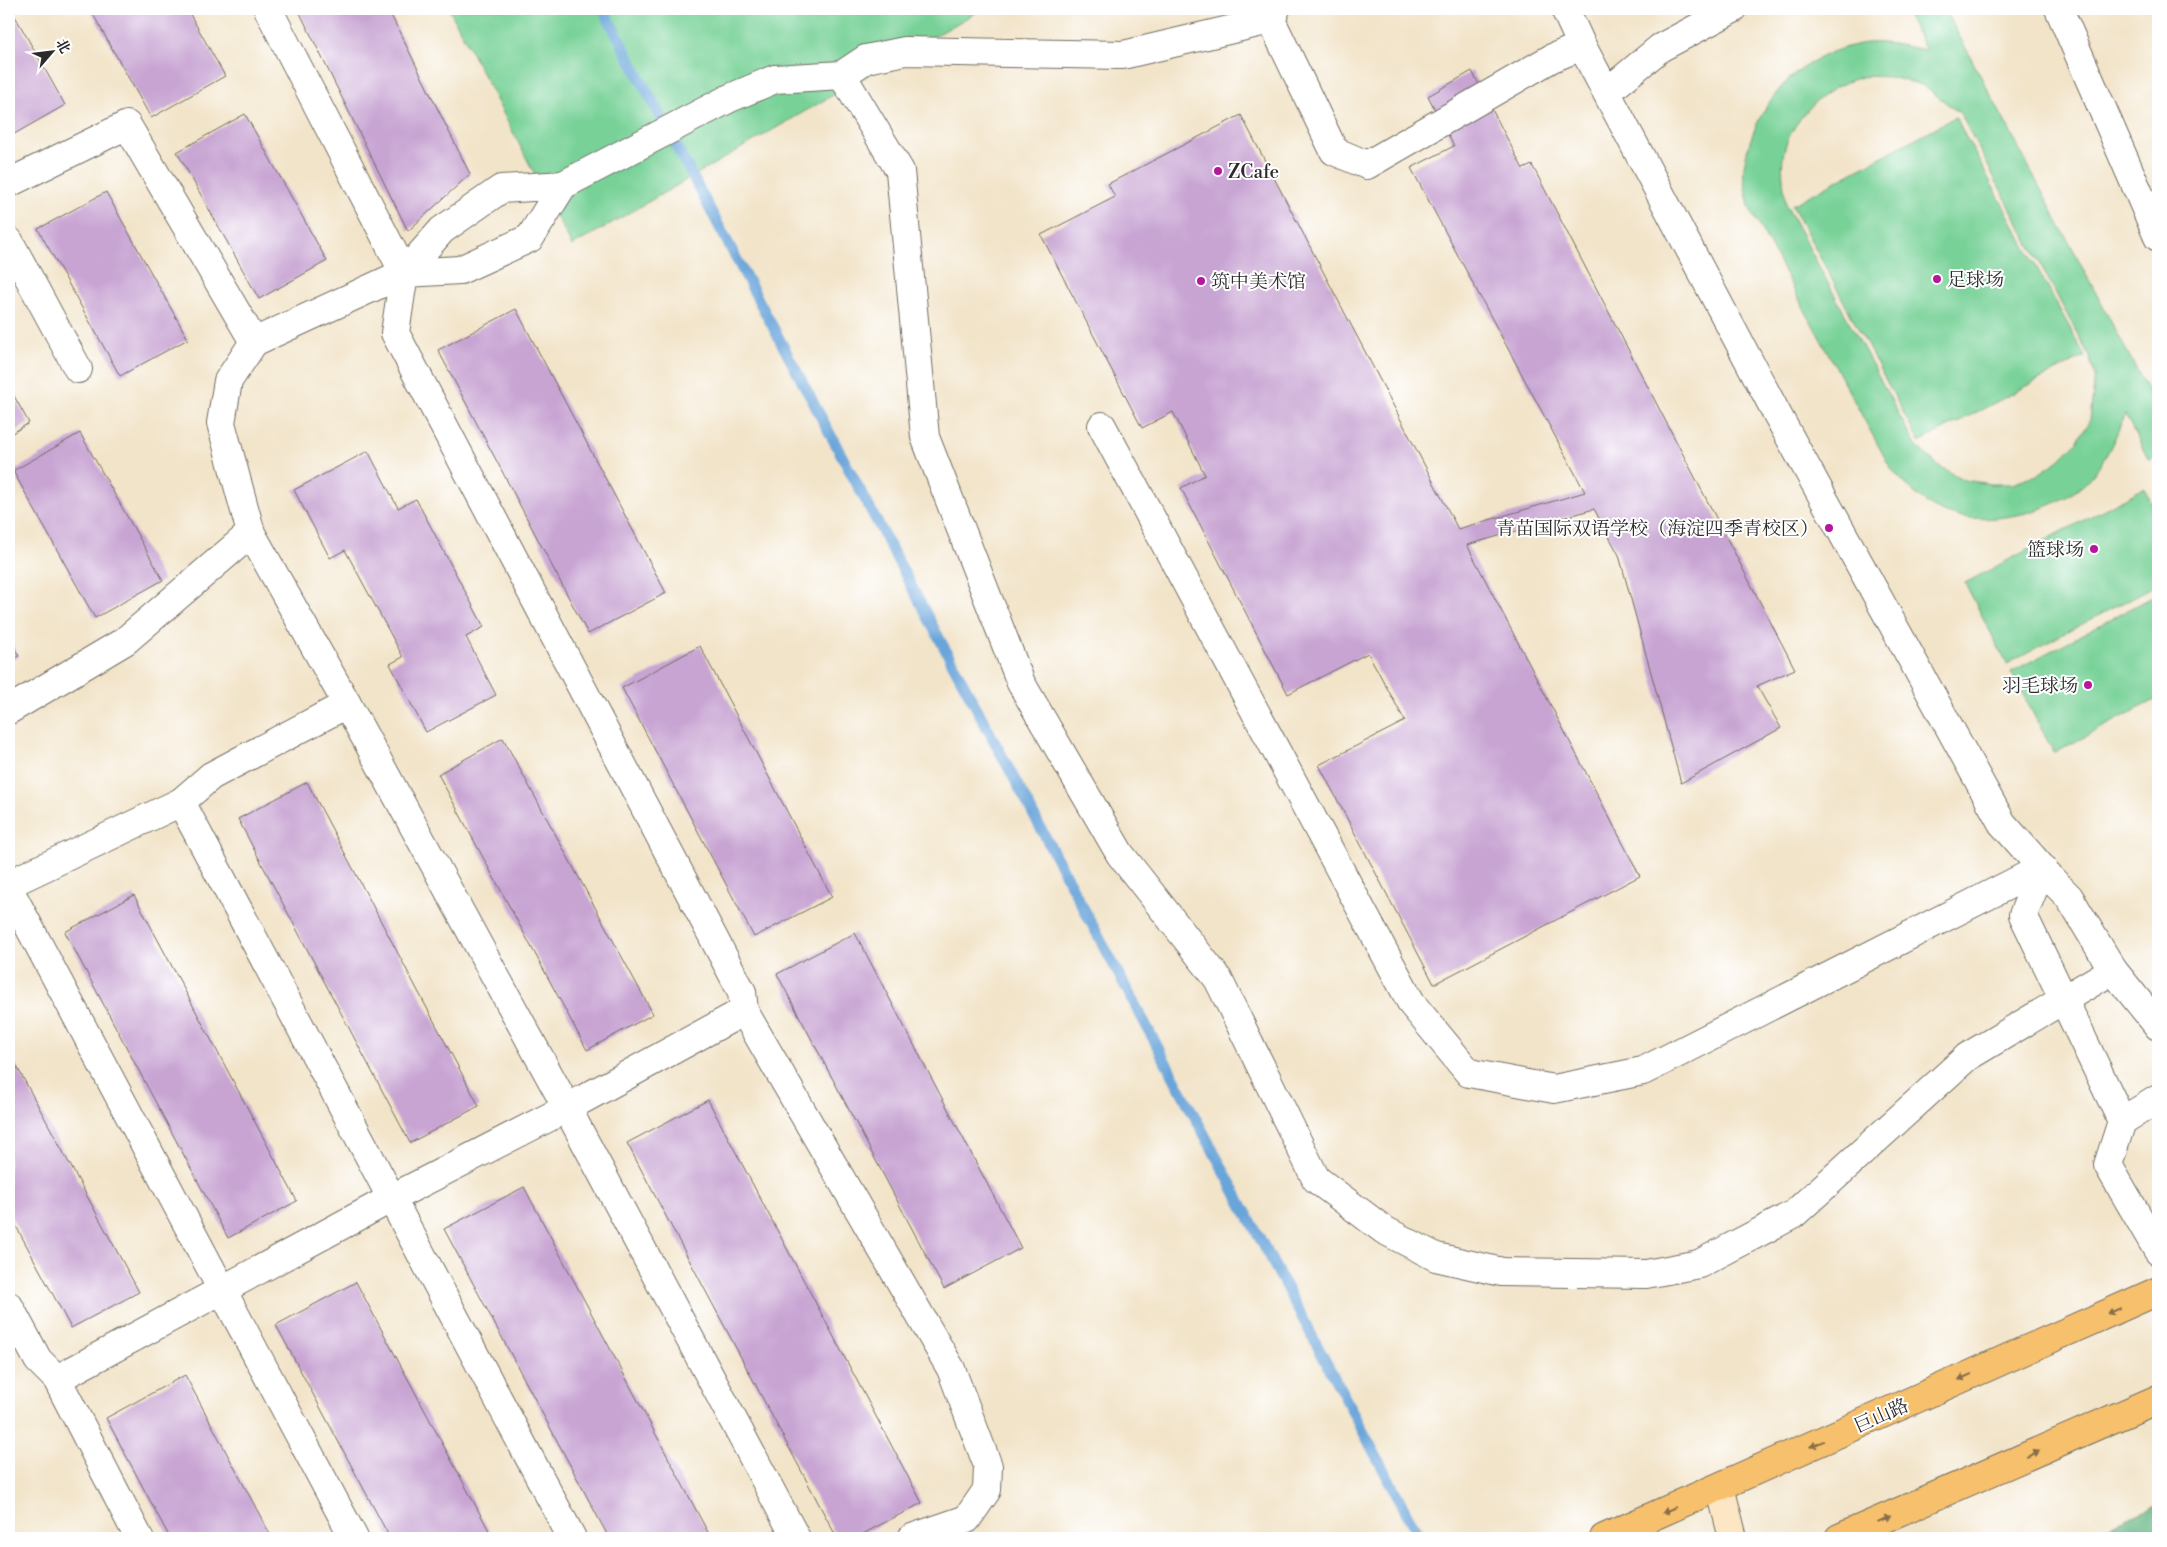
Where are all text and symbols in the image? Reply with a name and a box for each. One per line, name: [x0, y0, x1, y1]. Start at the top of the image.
north arrow: [28, 28, 78, 78]
text: 北: [51, 36, 74, 57]
place label: ZCafe: [1228, 160, 1279, 184]
marker: ZCafe: [1212, 165, 1224, 177]
place label: 足球场: [1947, 268, 2004, 292]
place label: 筑中美术馆: [1211, 270, 1306, 294]
marker: 足球场: [1931, 273, 1943, 285]
marker: 筑中美术馆: [1195, 275, 1207, 287]
place label: 青苗国际双语学校（海淀四季青校区）: [1496, 517, 1819, 541]
marker: 青苗国际双语学校（海淀四季青校区）: [1823, 522, 1835, 534]
place label: 篮球场: [2027, 538, 2084, 562]
marker: 篮球场: [2088, 543, 2100, 555]
place label: 羽毛球场: [2002, 674, 2078, 698]
marker: 羽毛球场: [2082, 679, 2094, 691]
one-way arrow: [2107, 1307, 2121, 1315]
one-way arrow: [1958, 1374, 1972, 1382]
street label: 巨山路: [1850, 1393, 1912, 1438]
one-way arrow: [1810, 1440, 1824, 1448]
one-way arrow: [2026, 1449, 2040, 1457]
one-way arrow: [1662, 1506, 1676, 1514]
one-way arrow: [1877, 1514, 1891, 1522]

